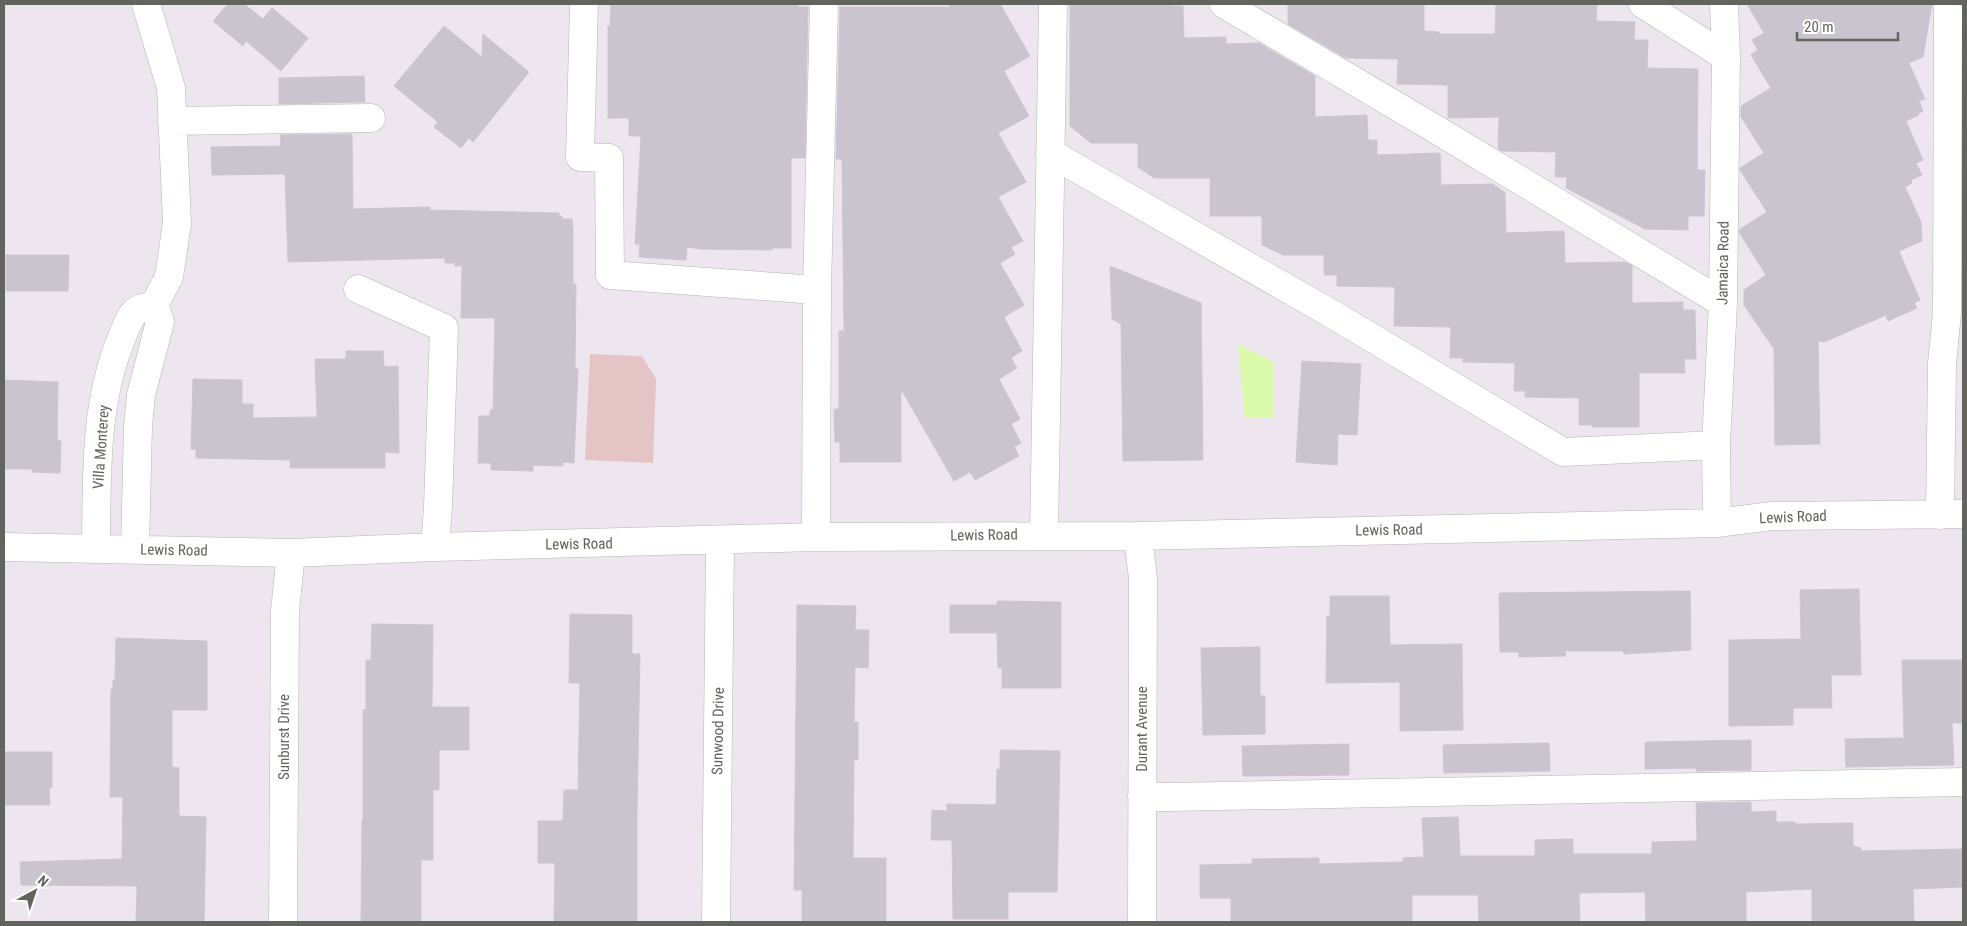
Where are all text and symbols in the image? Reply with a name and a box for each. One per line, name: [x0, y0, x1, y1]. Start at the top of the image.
scale bar: [1797, 10, 1898, 42]
text: 20 m: [1804, 18, 1834, 36]
street label: Jamaica Road: [1713, 221, 1733, 305]
street label: Villa Monterey: [89, 404, 113, 490]
street label: Lewis Road: [1759, 507, 1827, 527]
street label: Lewis Road: [1355, 520, 1423, 540]
street label: Lewis Road: [950, 525, 1018, 545]
street label: Lewis Road: [545, 534, 613, 554]
street label: Lewis Road: [140, 540, 208, 560]
street label: Durant Avenue: [1133, 686, 1151, 772]
street label: Sunwood Drive: [708, 687, 728, 775]
street label: Sunburst Drive: [275, 694, 293, 780]
north arrow: [10, 866, 60, 916]
text: N: [35, 872, 52, 890]

